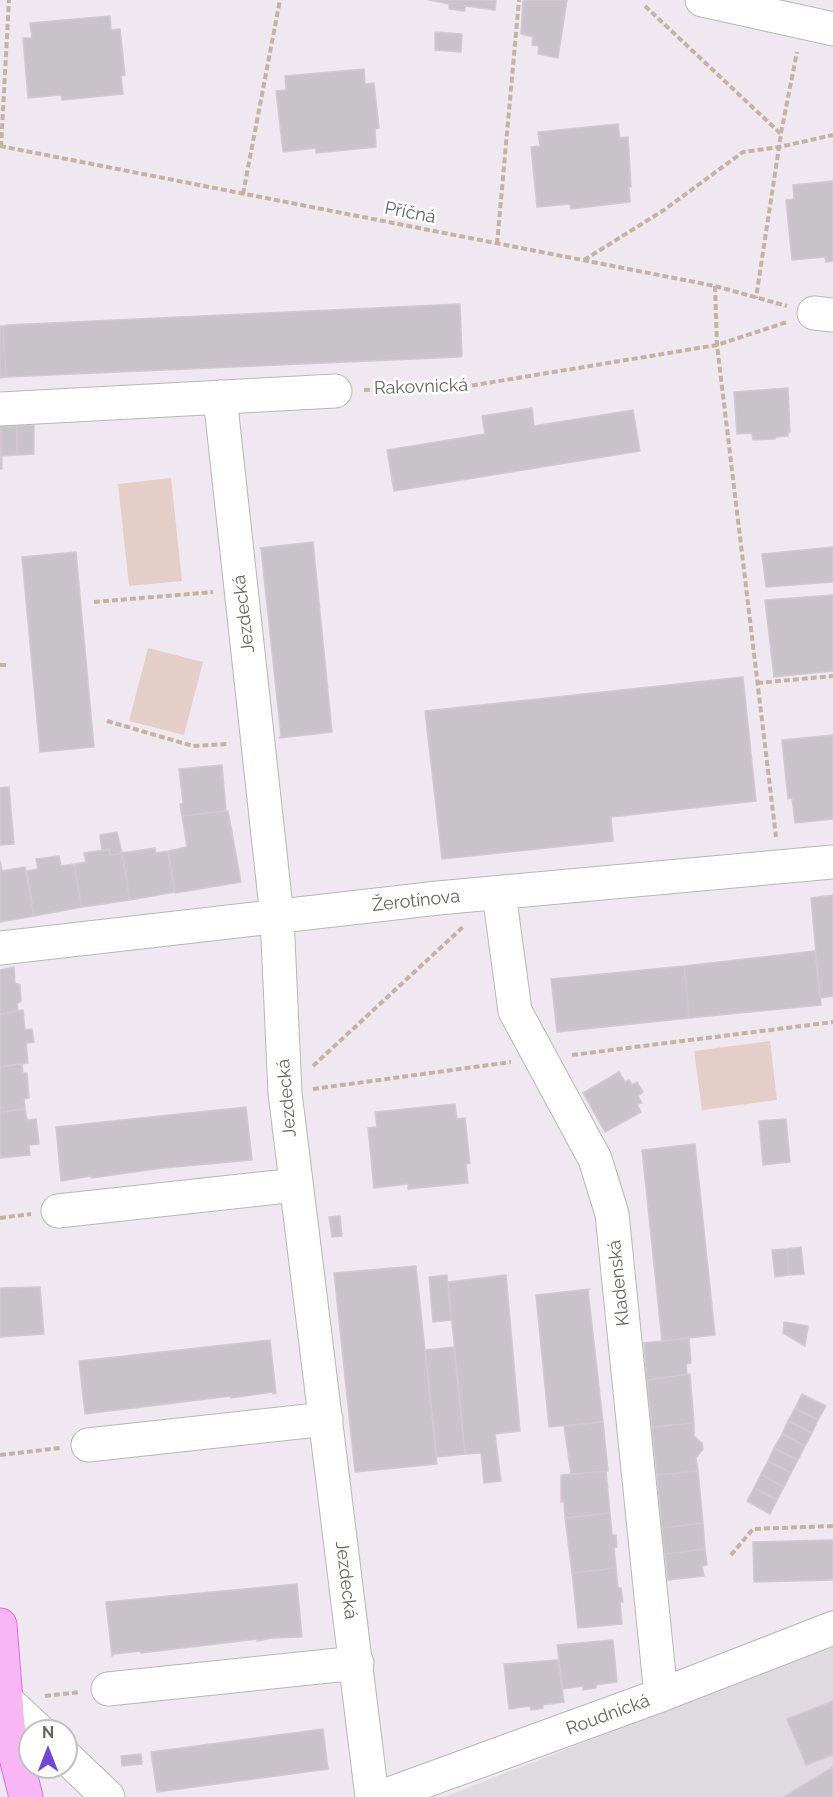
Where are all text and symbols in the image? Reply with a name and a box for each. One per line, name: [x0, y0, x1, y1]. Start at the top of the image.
street label: Příčná: [383, 197, 437, 229]
street label: Rakovnická: [374, 375, 468, 399]
street label: Jezdecká: [228, 574, 260, 654]
street label: Žerotínova: [371, 886, 461, 916]
street label: Jezdecká: [273, 1058, 301, 1138]
street label: Kladenská: [604, 1239, 634, 1327]
street label: Jezdecká: [330, 1540, 362, 1620]
street label: Roudnická: [563, 1690, 653, 1740]
north arrow: [18, 1719, 78, 1779]
text: N: [42, 1723, 54, 1742]

